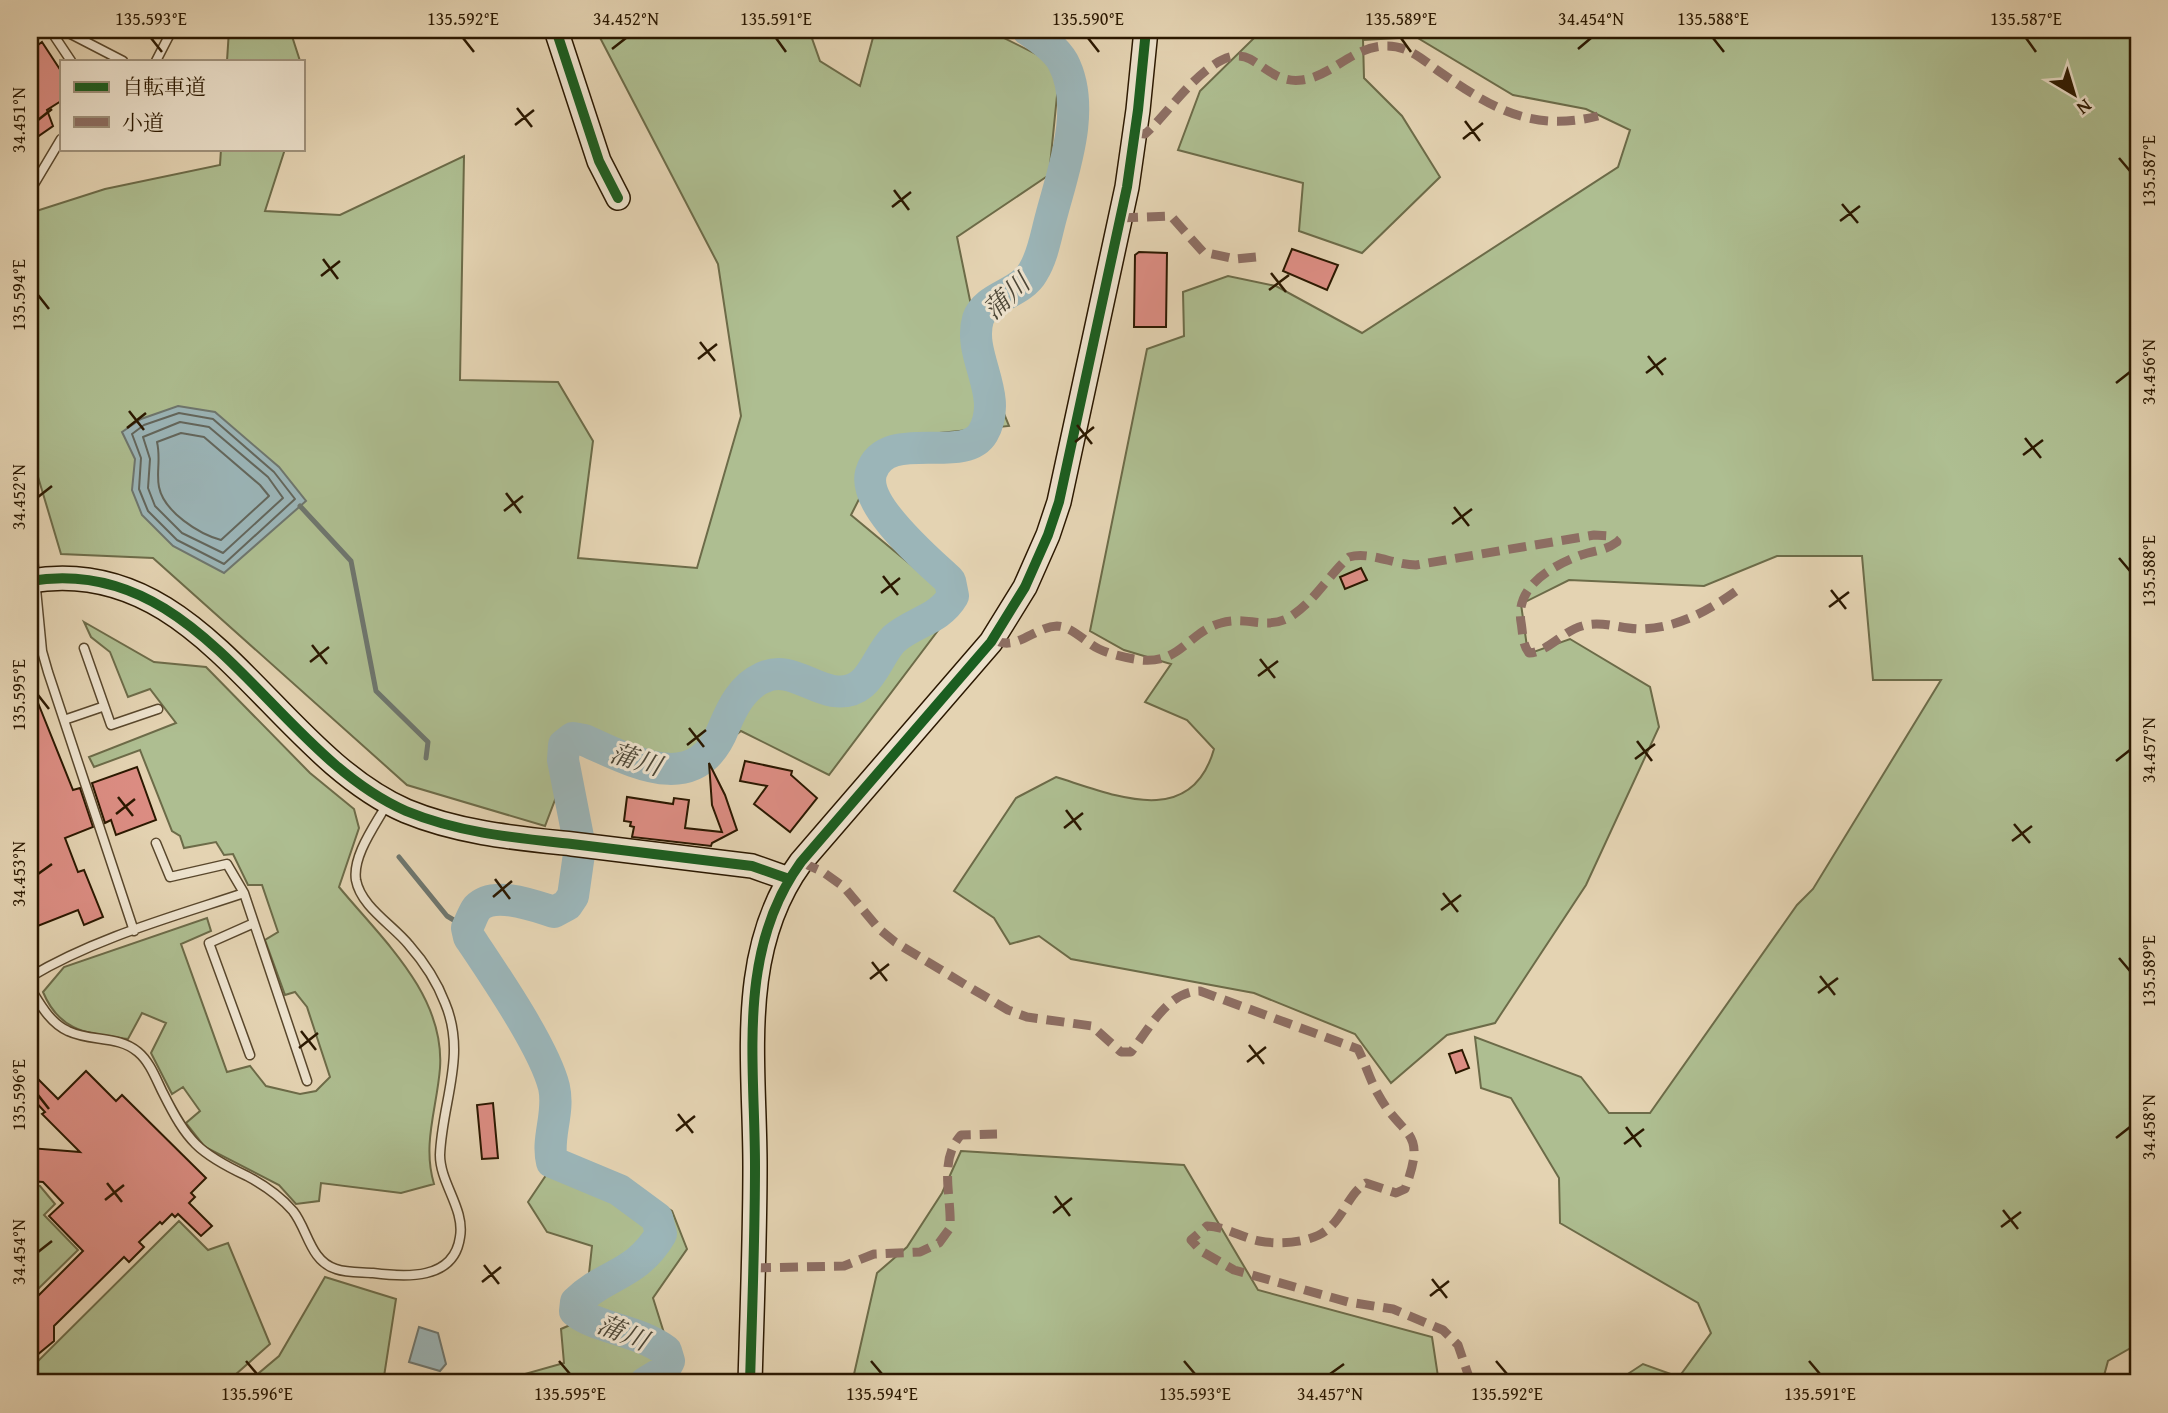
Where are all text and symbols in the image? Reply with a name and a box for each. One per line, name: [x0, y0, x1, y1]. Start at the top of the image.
text: 135.593°E: [115, 5, 187, 32]
text: 135.592°E: [427, 5, 499, 32]
text: 34.452°N: [593, 5, 659, 32]
text: 135.591°E: [740, 5, 812, 32]
text: 135.590°E: [1052, 5, 1124, 32]
text: 135.589°E: [1365, 5, 1437, 32]
text: 34.454°N: [1558, 5, 1624, 32]
text: 135.588°E: [1677, 5, 1749, 32]
text: 135.587°E: [1990, 5, 2062, 32]
legend: [60, 60, 304, 150]
north arrow: [2038, 60, 2108, 130]
text: 自転車道: [122, 71, 206, 102]
text: 34.451°N: [5, 87, 32, 153]
text: N: [2071, 92, 2098, 123]
text: 小道: [122, 107, 164, 138]
text: 135.587°E: [2135, 135, 2162, 207]
text: 135.594°E: [5, 259, 32, 331]
water label: 蒲川: [974, 262, 1041, 328]
text: 34.456°N: [2135, 339, 2162, 405]
text: 34.452°N: [5, 464, 32, 530]
text: 135.588°E: [2135, 535, 2162, 607]
text: 135.595°E: [5, 659, 32, 731]
text: 34.457°N: [2135, 717, 2162, 783]
water label: 蒲川: [605, 733, 669, 786]
text: 34.453°N: [5, 841, 32, 907]
text: 135.589°E: [2135, 935, 2162, 1007]
text: 135.596°E: [5, 1059, 32, 1131]
text: 34.458°N: [2135, 1094, 2162, 1160]
text: 34.454°N: [5, 1219, 32, 1285]
water label: 蒲川: [592, 1304, 657, 1361]
text: 135.596°E: [221, 1380, 293, 1407]
text: 135.595°E: [534, 1380, 606, 1407]
text: 135.594°E: [846, 1380, 918, 1407]
text: 135.593°E: [1159, 1380, 1231, 1407]
text: 34.457°N: [1297, 1380, 1363, 1407]
text: 135.592°E: [1471, 1380, 1543, 1407]
text: 135.591°E: [1784, 1380, 1856, 1407]

